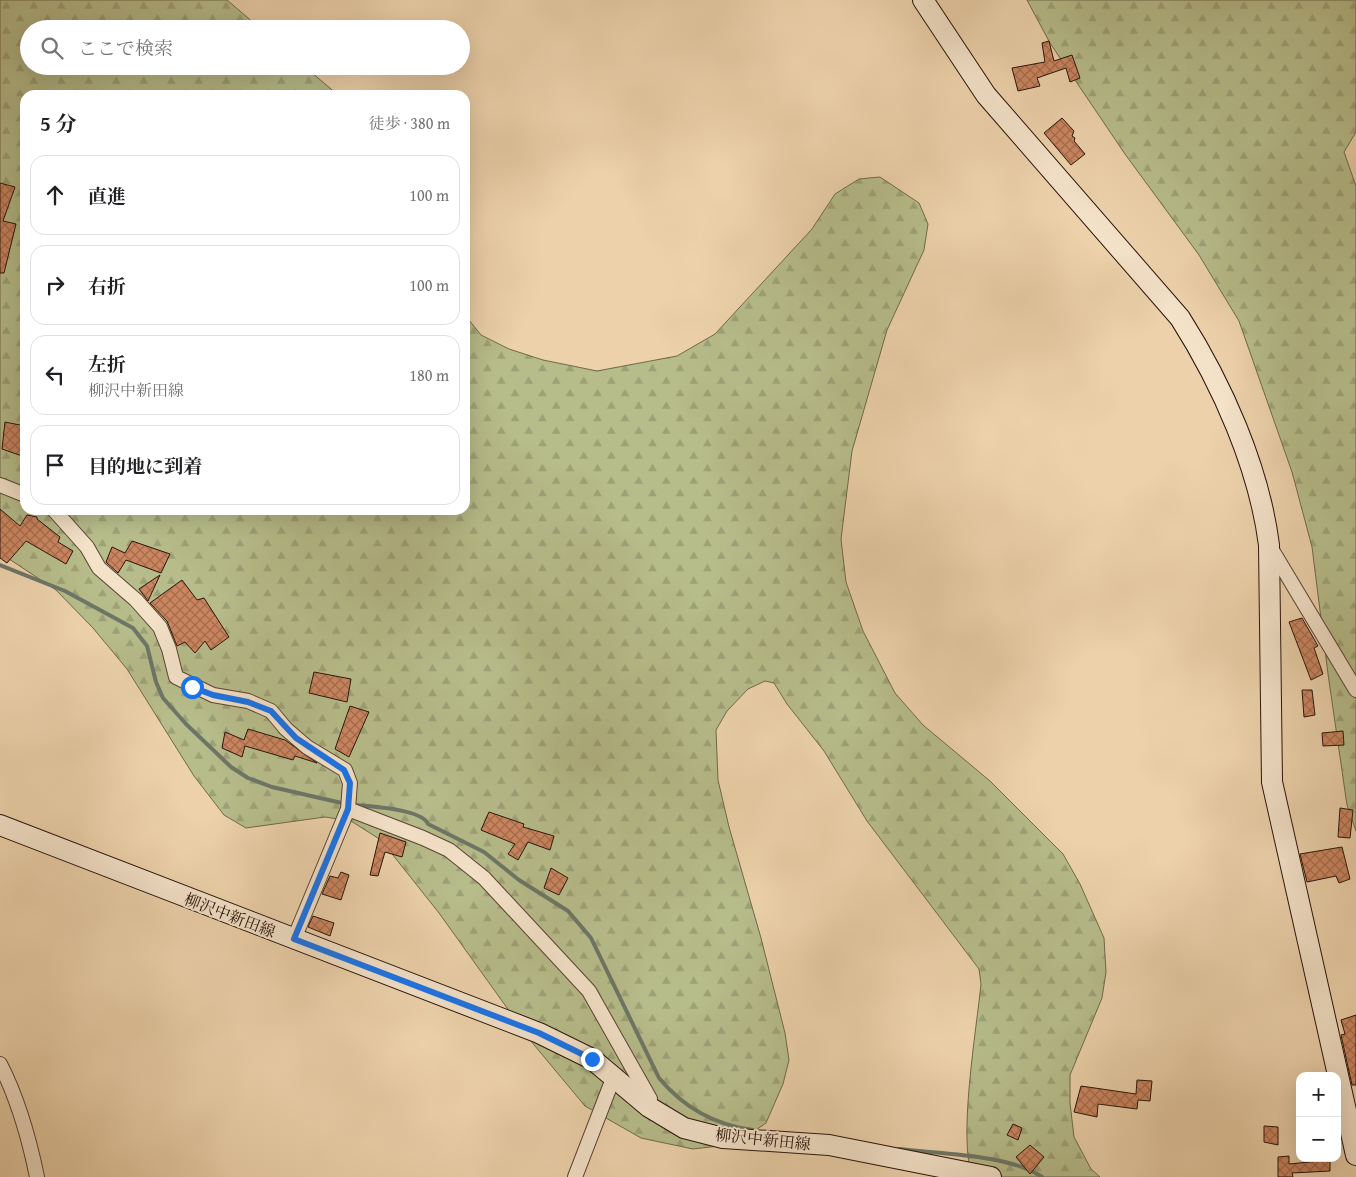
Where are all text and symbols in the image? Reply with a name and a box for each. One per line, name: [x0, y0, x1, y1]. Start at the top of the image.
search box: [20, 20, 470, 75]
icon: search: [38, 34, 66, 62]
text: ここで検索: [78, 34, 173, 62]
text: 5 分: [40, 108, 77, 139]
text: 徒歩 · 380 m: [369, 111, 450, 135]
icon: ahead: [41, 181, 69, 209]
text: 直進: [88, 182, 126, 210]
text: 100 m: [409, 183, 449, 207]
icon: right: [41, 271, 69, 299]
text: 右折: [88, 272, 126, 300]
text: 100 m: [409, 273, 449, 297]
text: 左折: [88, 350, 126, 378]
icon: left: [41, 361, 69, 389]
text: 180 m: [409, 363, 449, 387]
text: 柳沢中新田線: [88, 378, 184, 402]
icon: arrive: [41, 451, 69, 479]
text: 目的地に到着: [88, 452, 202, 480]
route start: [181, 676, 204, 699]
street label: 柳沢中新田線: [181, 887, 279, 943]
route end: [581, 1048, 604, 1071]
map controls: [1296, 1072, 1341, 1162]
button: +: [1296, 1072, 1341, 1117]
button: −: [1296, 1117, 1341, 1162]
street label: 柳沢中新田線: [714, 1122, 812, 1156]

